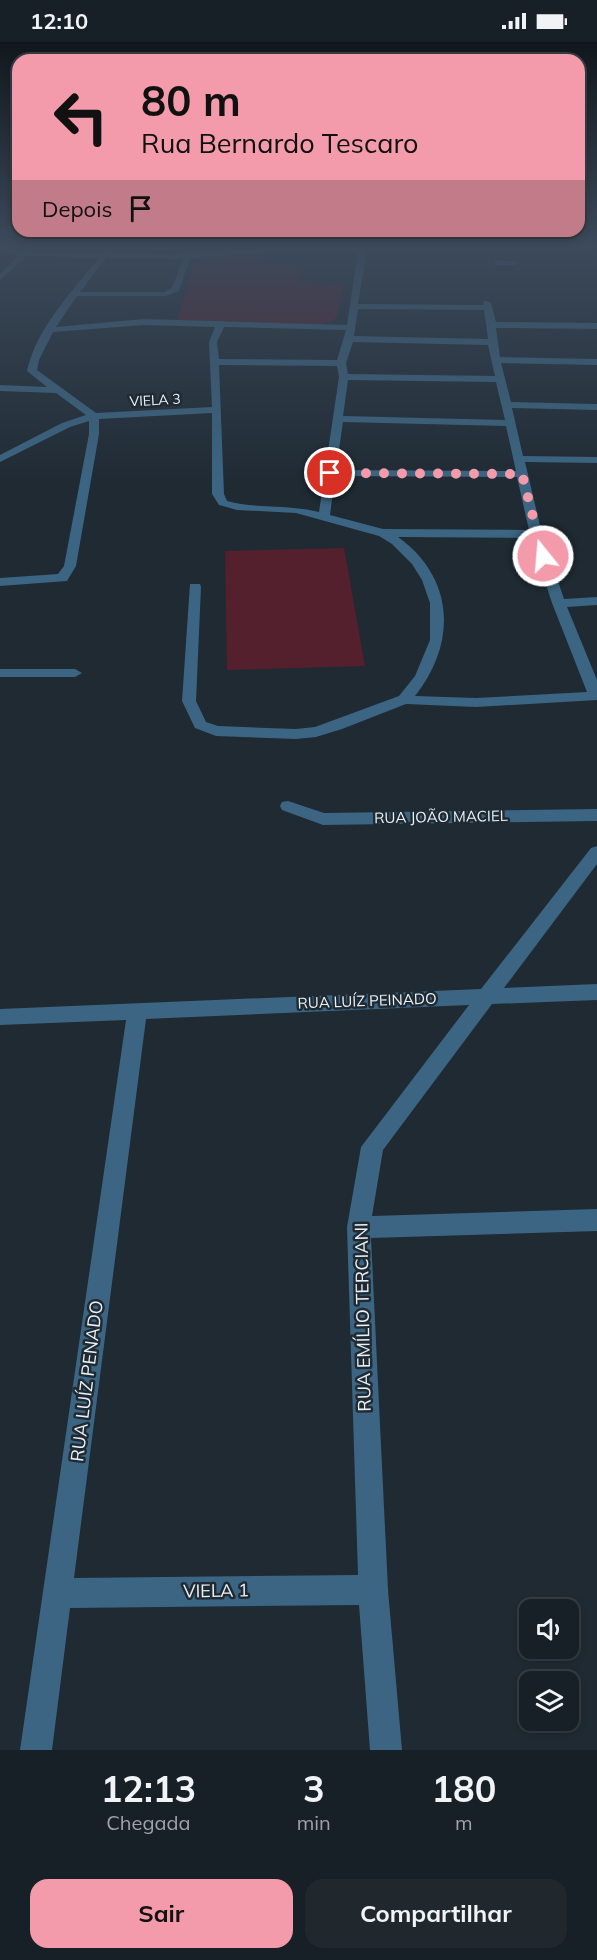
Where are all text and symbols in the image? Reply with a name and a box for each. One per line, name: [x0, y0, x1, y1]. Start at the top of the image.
text: 12:10: [30, 7, 88, 35]
text: 80 m: [141, 74, 241, 127]
icon: left: [42, 78, 120, 156]
text: Rua Bernardo Tescaro: [141, 126, 419, 160]
icon: arrive: [124, 192, 157, 225]
text: Depois: [42, 195, 112, 223]
street label: VIELA 3: [129, 390, 181, 410]
pin: [304, 447, 355, 498]
icon: arrive: [313, 456, 346, 489]
position arrow: [511, 524, 575, 588]
street label: RUA JOÃO MACIEL: [374, 806, 508, 827]
street label: RUA LUÍZ PEINADO: [297, 989, 437, 1012]
street label: RUA EMÍLIO TERCIANI: [349, 1222, 376, 1412]
street label: RUA LUÍZ PENADO: [65, 1299, 108, 1463]
street label: VIELA 1: [183, 1578, 249, 1603]
map controls: [519, 1599, 579, 1731]
button: sound: [519, 1599, 579, 1659]
button: layers: [519, 1671, 579, 1731]
text: 12:13: [101, 1766, 196, 1811]
text: 3: [303, 1766, 325, 1811]
text: 180: [431, 1766, 496, 1811]
text: Chegada: [106, 1810, 191, 1835]
text: min: [297, 1810, 331, 1835]
text: m: [455, 1810, 473, 1835]
button: Sair: [30, 1879, 293, 1948]
button: Compartilhar: [305, 1879, 567, 1948]

